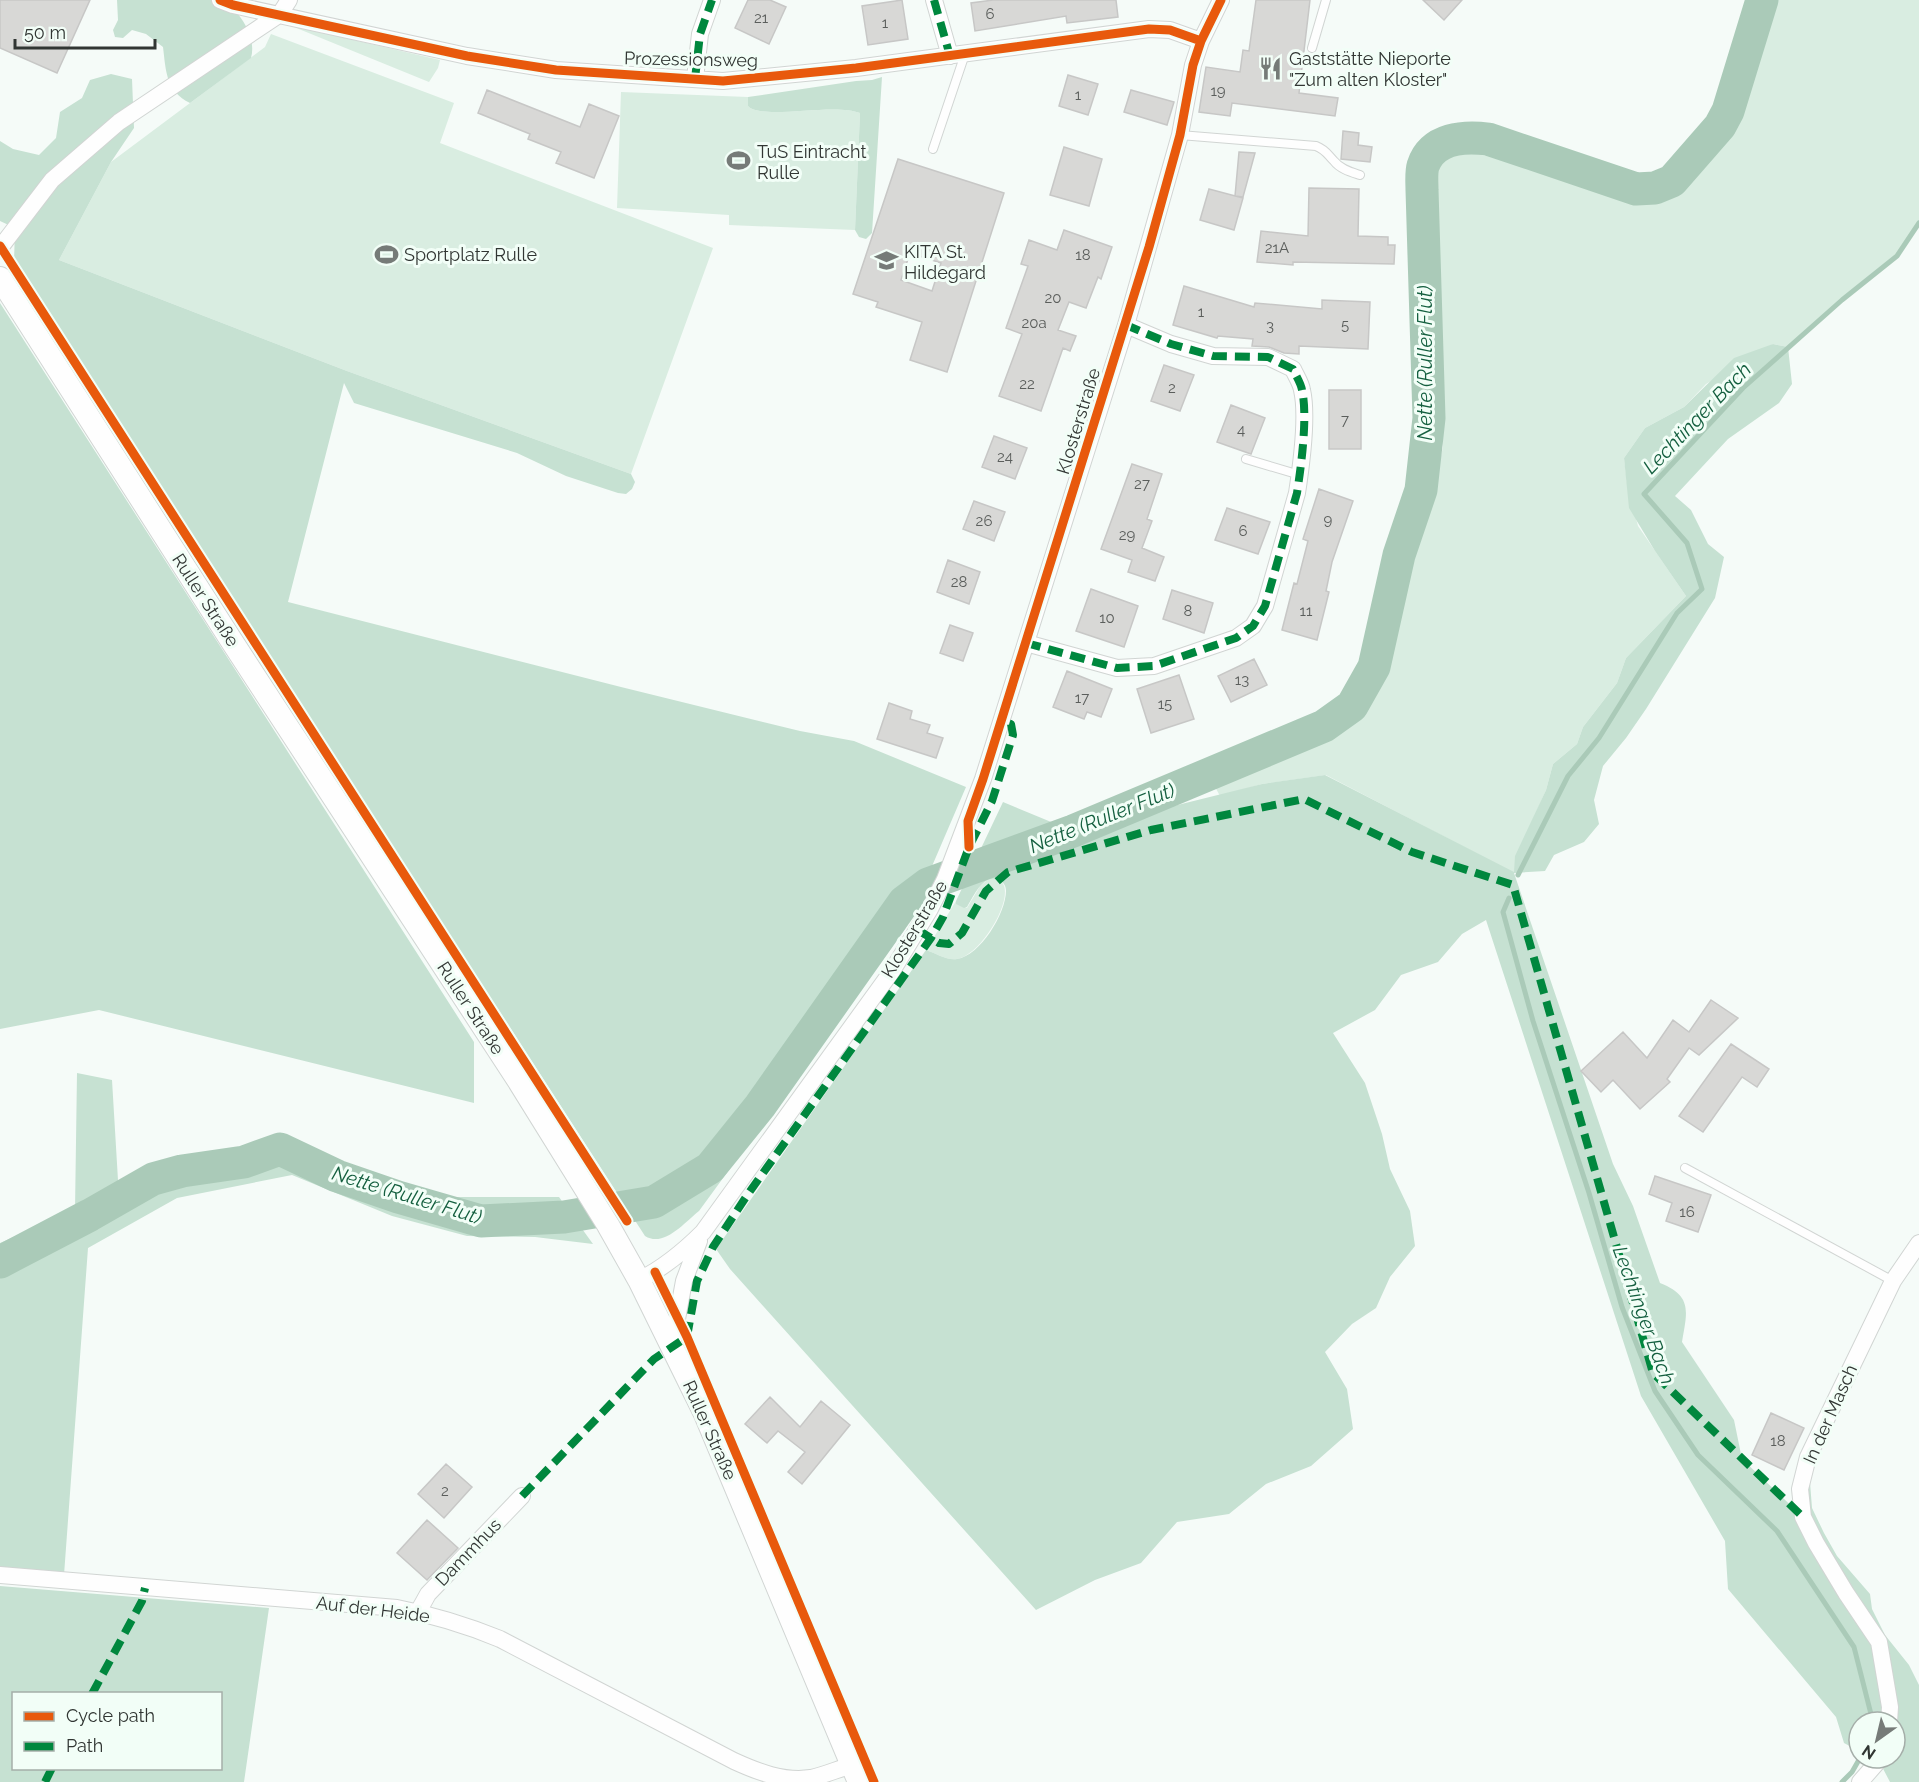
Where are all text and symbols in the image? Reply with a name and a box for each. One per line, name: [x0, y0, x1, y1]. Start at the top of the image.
house number: 6: [985, 5, 995, 23]
house number: 21: [754, 9, 769, 27]
scale bar: [15, 12, 154, 50]
house number: 1: [882, 14, 889, 32]
text: 50 m: [24, 22, 66, 43]
street label: Prozessionsweg: [624, 47, 758, 71]
place label: Gaststätte Nieporte "Zum alten Kloster": [1289, 48, 1451, 90]
restaurant icon: Gaststätte Nieporte "Zum alten Kloster": [1258, 55, 1284, 81]
house number: 19: [1210, 82, 1226, 100]
house number: 1: [1075, 86, 1082, 104]
place label: TuS Eintracht Rulle: [757, 141, 866, 183]
sports icon: TuS Eintracht Rulle: [726, 148, 752, 174]
house number: 21A: [1265, 239, 1289, 257]
sports icon: Sportplatz Rulle: [373, 241, 399, 267]
place label: KITA St. Hildegard: [904, 241, 986, 283]
place label: Sportplatz Rulle: [404, 244, 537, 265]
house number: 18: [1075, 246, 1091, 264]
school or university icon: KITA St. Hildegard: [873, 248, 899, 274]
water label: Nette (Ruller Flut): [1413, 286, 1437, 440]
house number: 20: [1045, 289, 1062, 307]
house number: 1: [1198, 303, 1205, 321]
house number: 20a: [1021, 314, 1047, 332]
house number: 5: [1341, 316, 1349, 334]
house number: 3: [1266, 317, 1274, 335]
water label: Lechtinger Bach: [1638, 357, 1756, 479]
street label: Klosterstraße: [1052, 365, 1104, 477]
house number: 22: [1019, 375, 1035, 393]
house number: 2: [1168, 379, 1176, 397]
house number: 7: [1341, 411, 1349, 429]
house number: 4: [1237, 421, 1245, 439]
house number: 24: [997, 448, 1013, 466]
house number: 27: [1134, 475, 1150, 493]
house number: 9: [1324, 511, 1333, 529]
house number: 26: [976, 512, 992, 530]
house number: 6: [1238, 522, 1248, 540]
house number: 29: [1119, 526, 1136, 544]
street label: Ruller Straße: [168, 550, 244, 651]
house number: 28: [951, 573, 967, 591]
house number: 8: [1184, 602, 1193, 620]
house number: 11: [1300, 602, 1313, 620]
house number: 10: [1099, 609, 1115, 627]
house number: 13: [1235, 671, 1249, 689]
house number: 17: [1075, 689, 1089, 707]
house number: 15: [1158, 695, 1172, 713]
water label: Nette (Ruller Flut): [1026, 778, 1178, 858]
street label: Klosterstraße: [877, 876, 952, 982]
street label: Ruller Straße: [433, 958, 509, 1059]
water label: Nette (Ruller Flut): [329, 1161, 485, 1229]
house number: 16: [1679, 1203, 1695, 1221]
water label: Lechtinger Bach: [1608, 1243, 1680, 1387]
street label: In der Masch: [1799, 1361, 1861, 1467]
street label: Ruller Straße: [679, 1377, 741, 1483]
house number: 18: [1770, 1432, 1786, 1450]
house number: 2: [441, 1482, 449, 1500]
street label: Dammhus: [431, 1514, 505, 1590]
street label: Auf der Heide: [315, 1592, 431, 1626]
legend: [12, 1692, 222, 1770]
text: Cycle path: [66, 1705, 155, 1726]
north arrow: [1847, 1710, 1907, 1770]
text: Path: [66, 1735, 103, 1756]
text: N: [1859, 1741, 1879, 1763]

